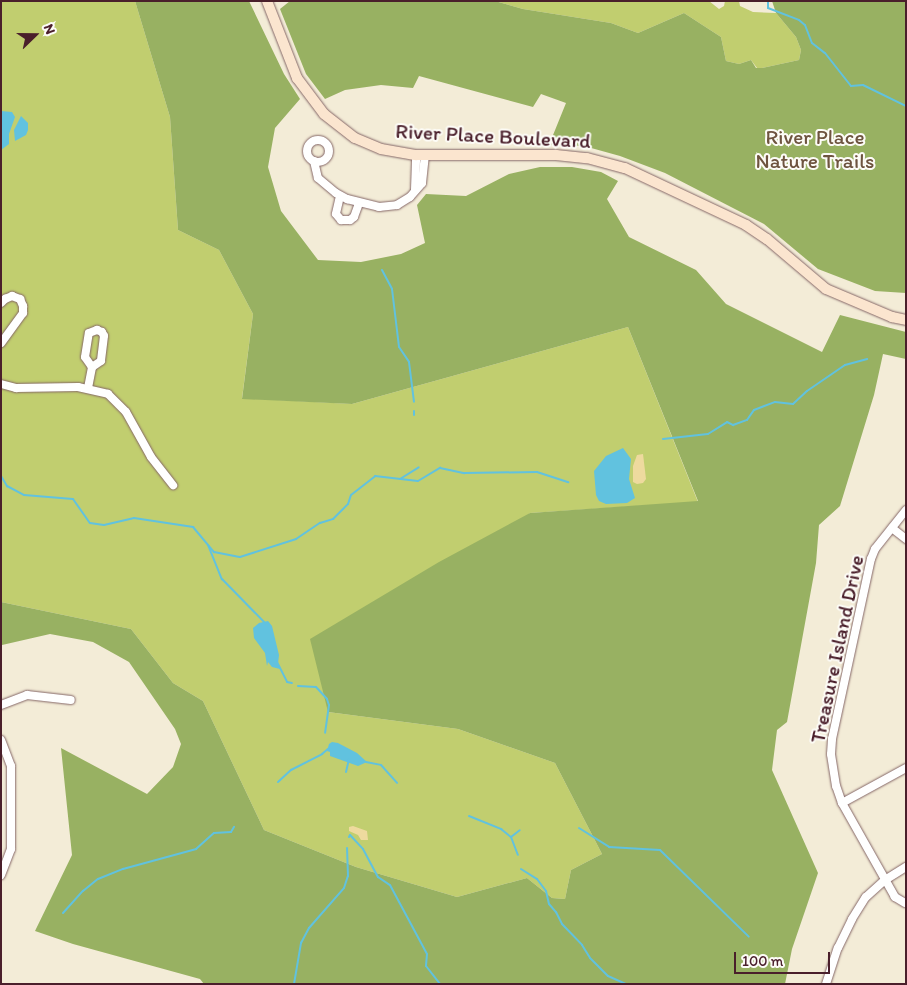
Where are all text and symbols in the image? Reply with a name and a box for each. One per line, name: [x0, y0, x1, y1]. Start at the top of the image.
north arrow: [10, 10, 60, 60]
text: N: [40, 22, 59, 37]
street label: River Place Boulevard: [394, 118, 592, 154]
park label: River Place Nature Trails: [756, 124, 874, 174]
street label: Treasure Island Drive: [805, 552, 869, 746]
scale bar: [737, 942, 833, 974]
text: 100 m: [742, 952, 783, 970]

